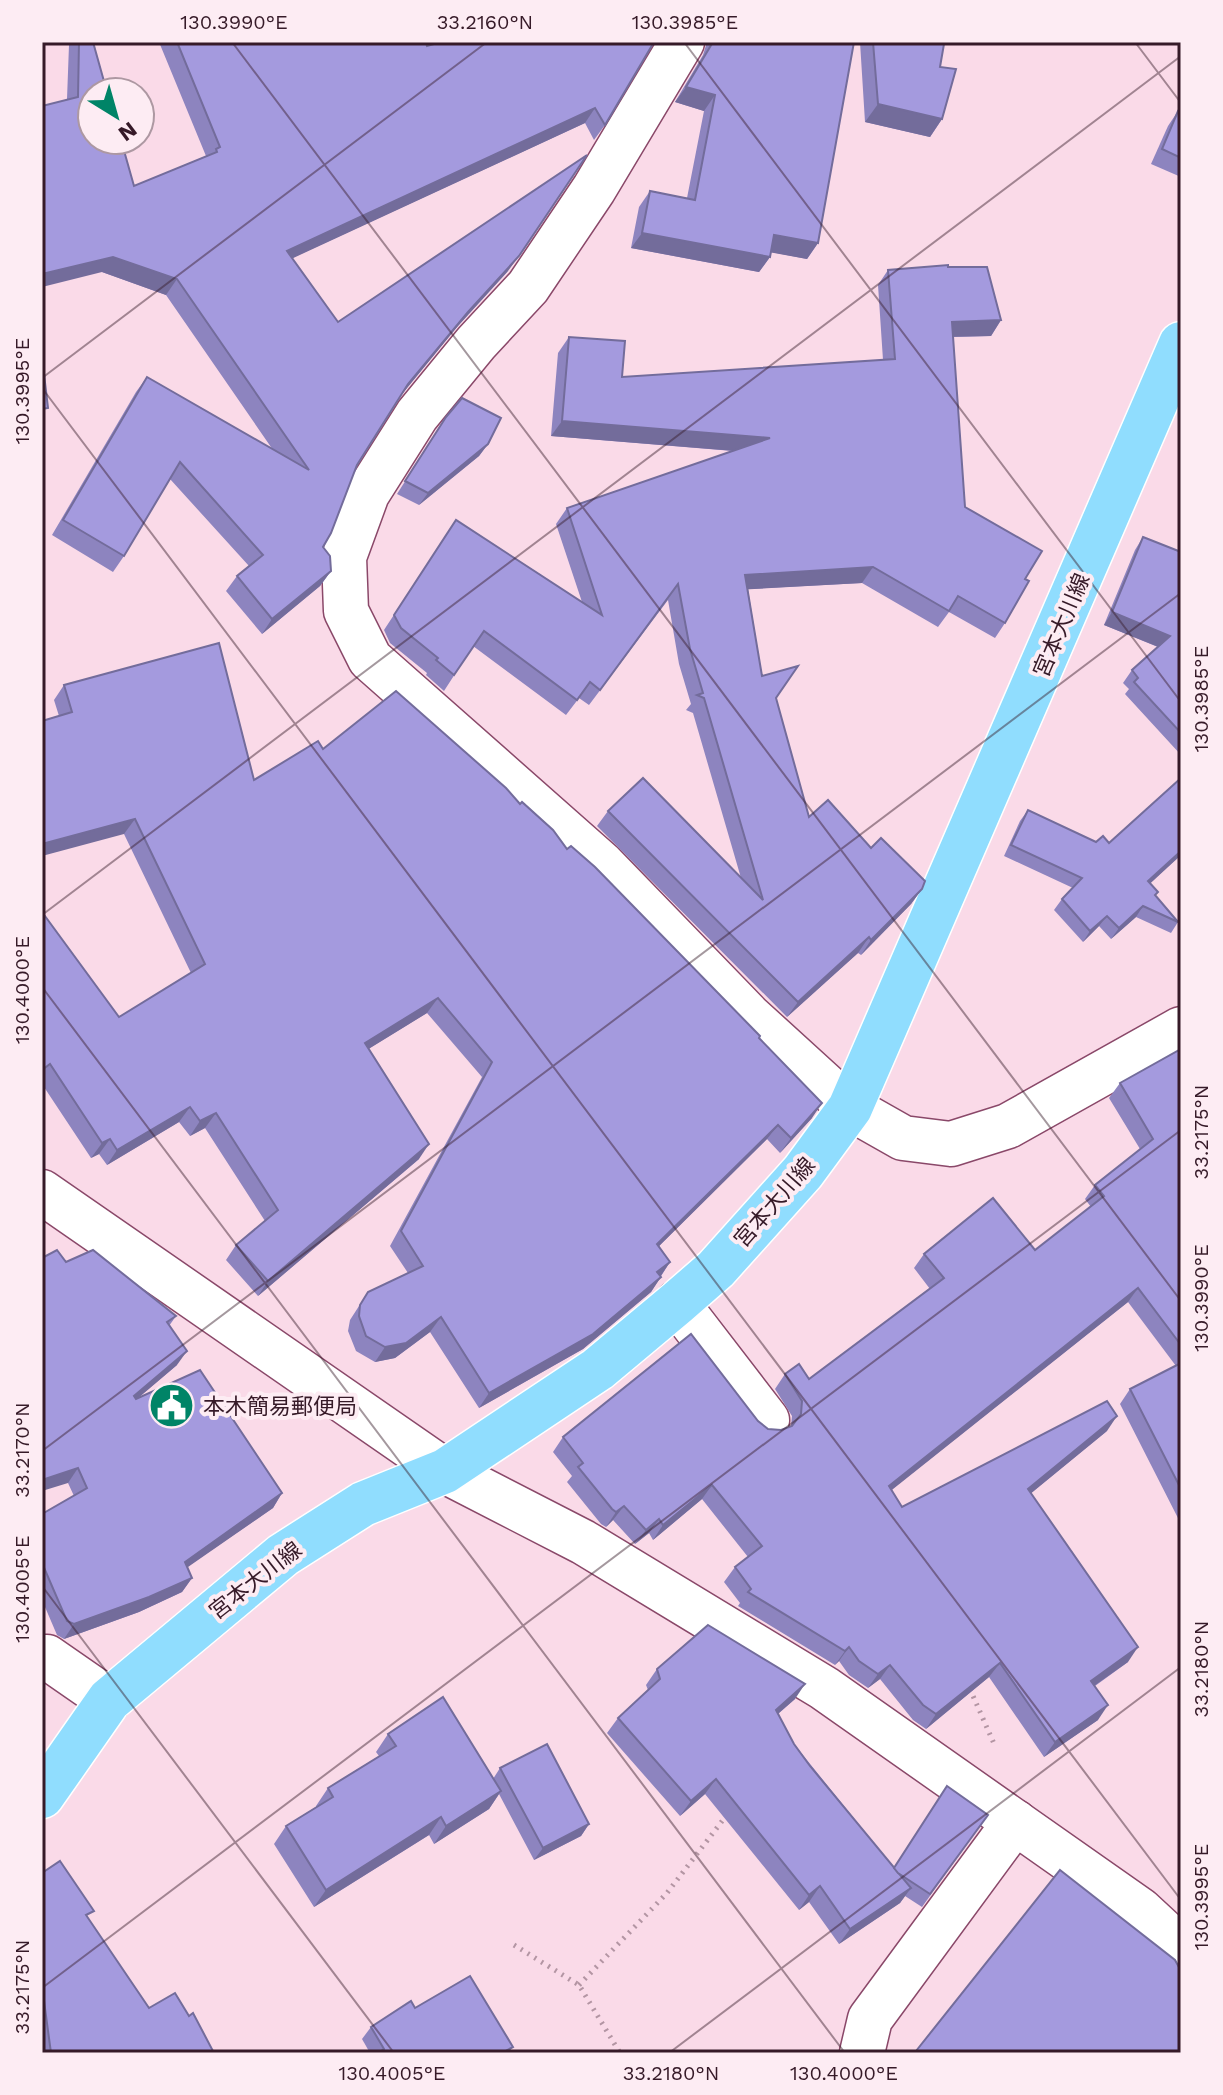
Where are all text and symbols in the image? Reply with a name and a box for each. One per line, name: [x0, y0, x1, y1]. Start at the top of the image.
text: 130.3990°E: [180, 10, 288, 34]
text: 33.2160°N: [437, 10, 533, 34]
text: 130.3985°E: [632, 10, 738, 34]
north arrow: [76, 76, 156, 156]
text: N: [114, 117, 142, 146]
text: 130.3995°E: [10, 338, 34, 444]
street label: 宮本大川線: [1028, 570, 1094, 681]
text: 130.3985°E: [1189, 646, 1213, 752]
text: 130.4000°E: [10, 936, 34, 1044]
text: 33.2175°N: [1189, 1085, 1213, 1179]
street label: 宮本大川線: [729, 1153, 820, 1252]
text: 130.3990°E: [1189, 1244, 1213, 1352]
public building icon: 本木簡易郵便局: [148, 1382, 196, 1430]
place label: 本木簡易郵便局: [203, 1394, 357, 1419]
text: 33.2170°N: [10, 1402, 34, 1498]
text: 130.4005°E: [10, 1535, 34, 1643]
street label: 宮本大川線: [204, 1537, 306, 1624]
text: 33.2180°N: [1189, 1621, 1213, 1717]
text: 130.3995°E: [1189, 1844, 1213, 1950]
text: 33.2175°N: [10, 1940, 34, 2034]
text: 130.4005°E: [338, 2061, 446, 2085]
text: 33.2180°N: [623, 2061, 719, 2085]
text: 130.4000°E: [790, 2061, 898, 2085]

